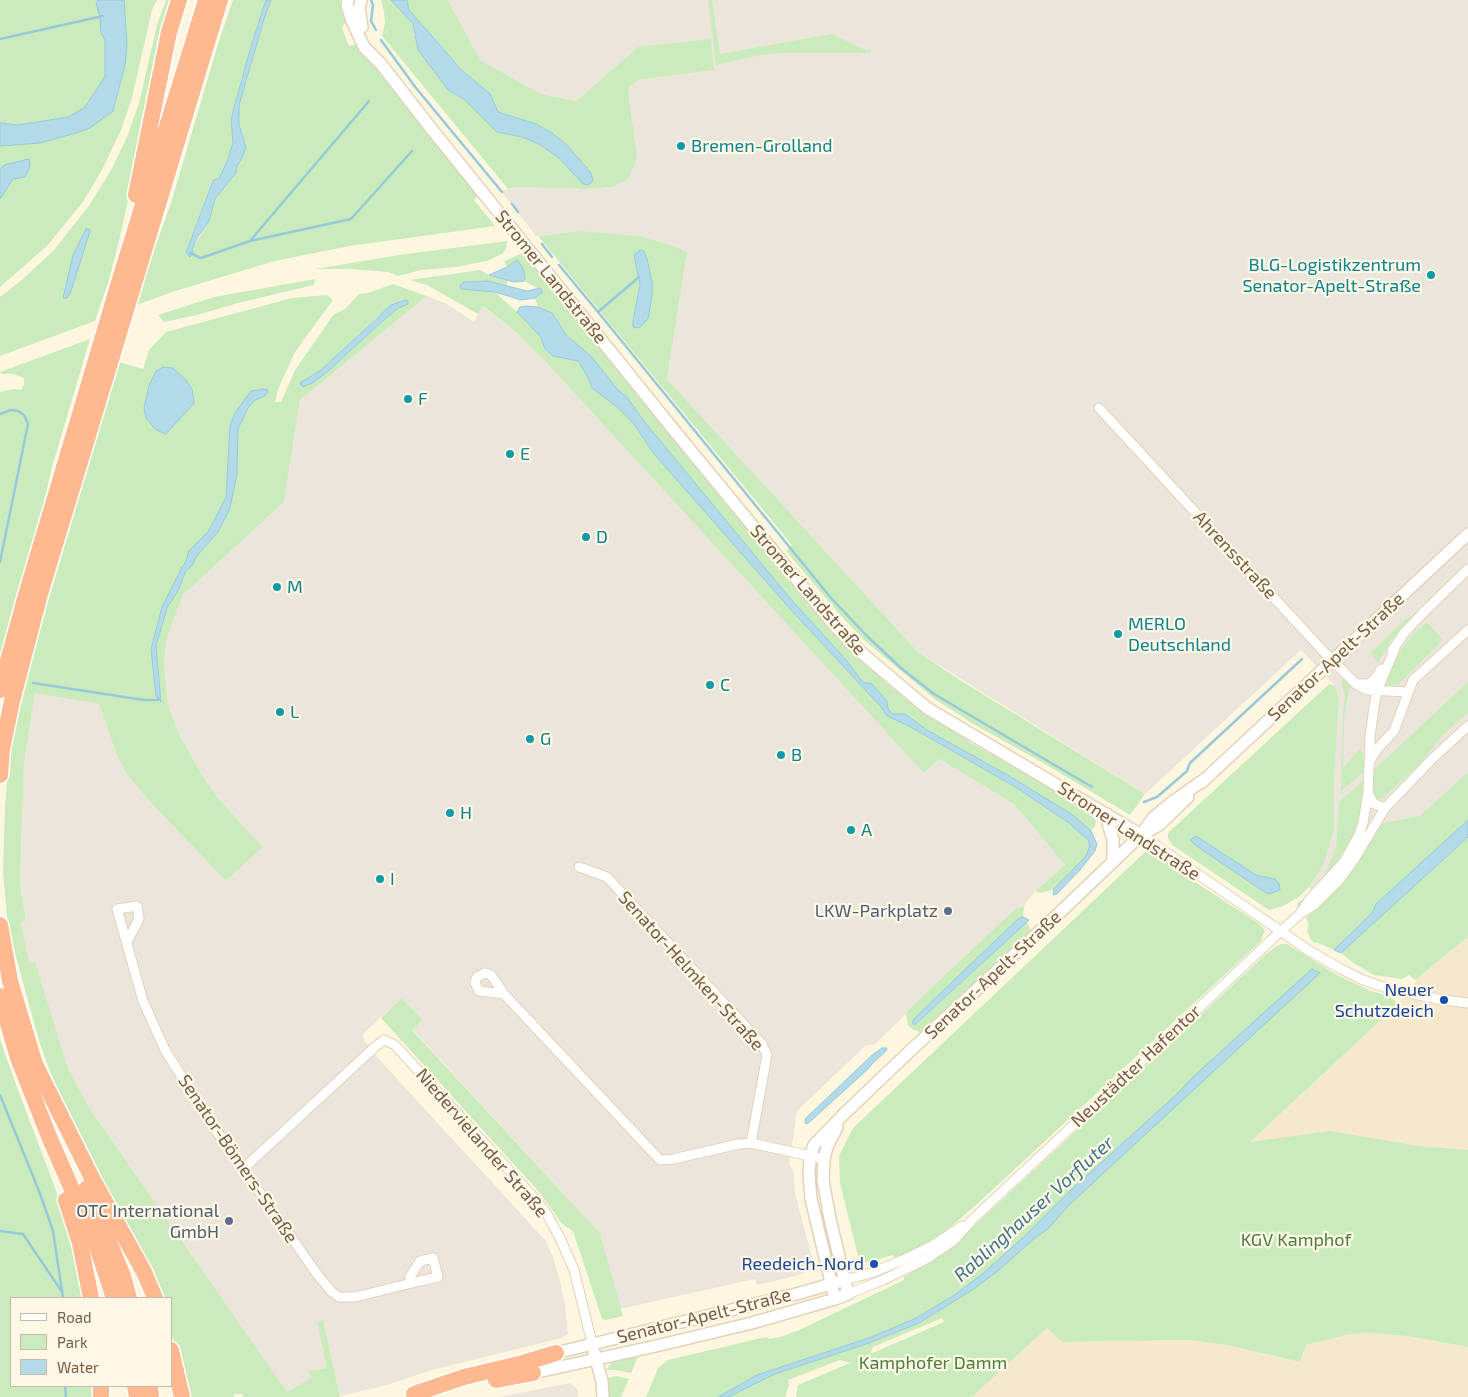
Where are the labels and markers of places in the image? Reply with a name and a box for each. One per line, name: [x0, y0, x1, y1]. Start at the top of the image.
place label: Bremen-Grolland: [691, 135, 833, 157]
marker: Bremen-Grolland: [675, 140, 687, 152]
place label: BLG-Logistikzentrum Senator-Apelt-Straße: [1242, 254, 1421, 296]
marker: BLG-Logistikzentrum Senator-Apelt-Straße: [1425, 269, 1437, 281]
place label: F: [418, 388, 428, 410]
marker: F: [402, 393, 414, 405]
place label: E: [520, 443, 530, 465]
marker: E: [504, 448, 516, 460]
place label: D: [596, 526, 608, 548]
marker: D: [580, 531, 592, 543]
place label: M: [287, 576, 303, 598]
marker: M: [271, 581, 283, 593]
place label: MERLO Deutschland: [1128, 613, 1231, 656]
marker: MERLO Deutschland: [1112, 628, 1124, 640]
place label: C: [720, 674, 730, 696]
marker: C: [704, 679, 716, 691]
place label: L: [290, 701, 299, 723]
marker: L: [274, 706, 286, 718]
place label: G: [540, 728, 551, 750]
marker: G: [524, 733, 536, 745]
place label: B: [791, 744, 802, 766]
marker: B: [775, 749, 787, 761]
place label: H: [460, 802, 472, 824]
marker: H: [444, 807, 456, 819]
place label: A: [861, 819, 872, 841]
marker: A: [845, 824, 857, 836]
place label: I: [390, 868, 395, 890]
marker: I: [374, 873, 386, 885]
place label: LKW-Parkplatz: [815, 900, 938, 922]
marker: LKW-Parkplatz: [942, 905, 954, 917]
place label: Neuer Schutzdeich: [1335, 979, 1434, 1022]
marker: Neuer Schutzdeich: [1438, 994, 1450, 1006]
place label: OTC International GmbH: [76, 1200, 219, 1242]
marker: OTC International GmbH: [223, 1215, 235, 1227]
place label: Reedeich-Nord: [742, 1253, 864, 1275]
marker: Reedeich-Nord: [868, 1258, 880, 1270]

